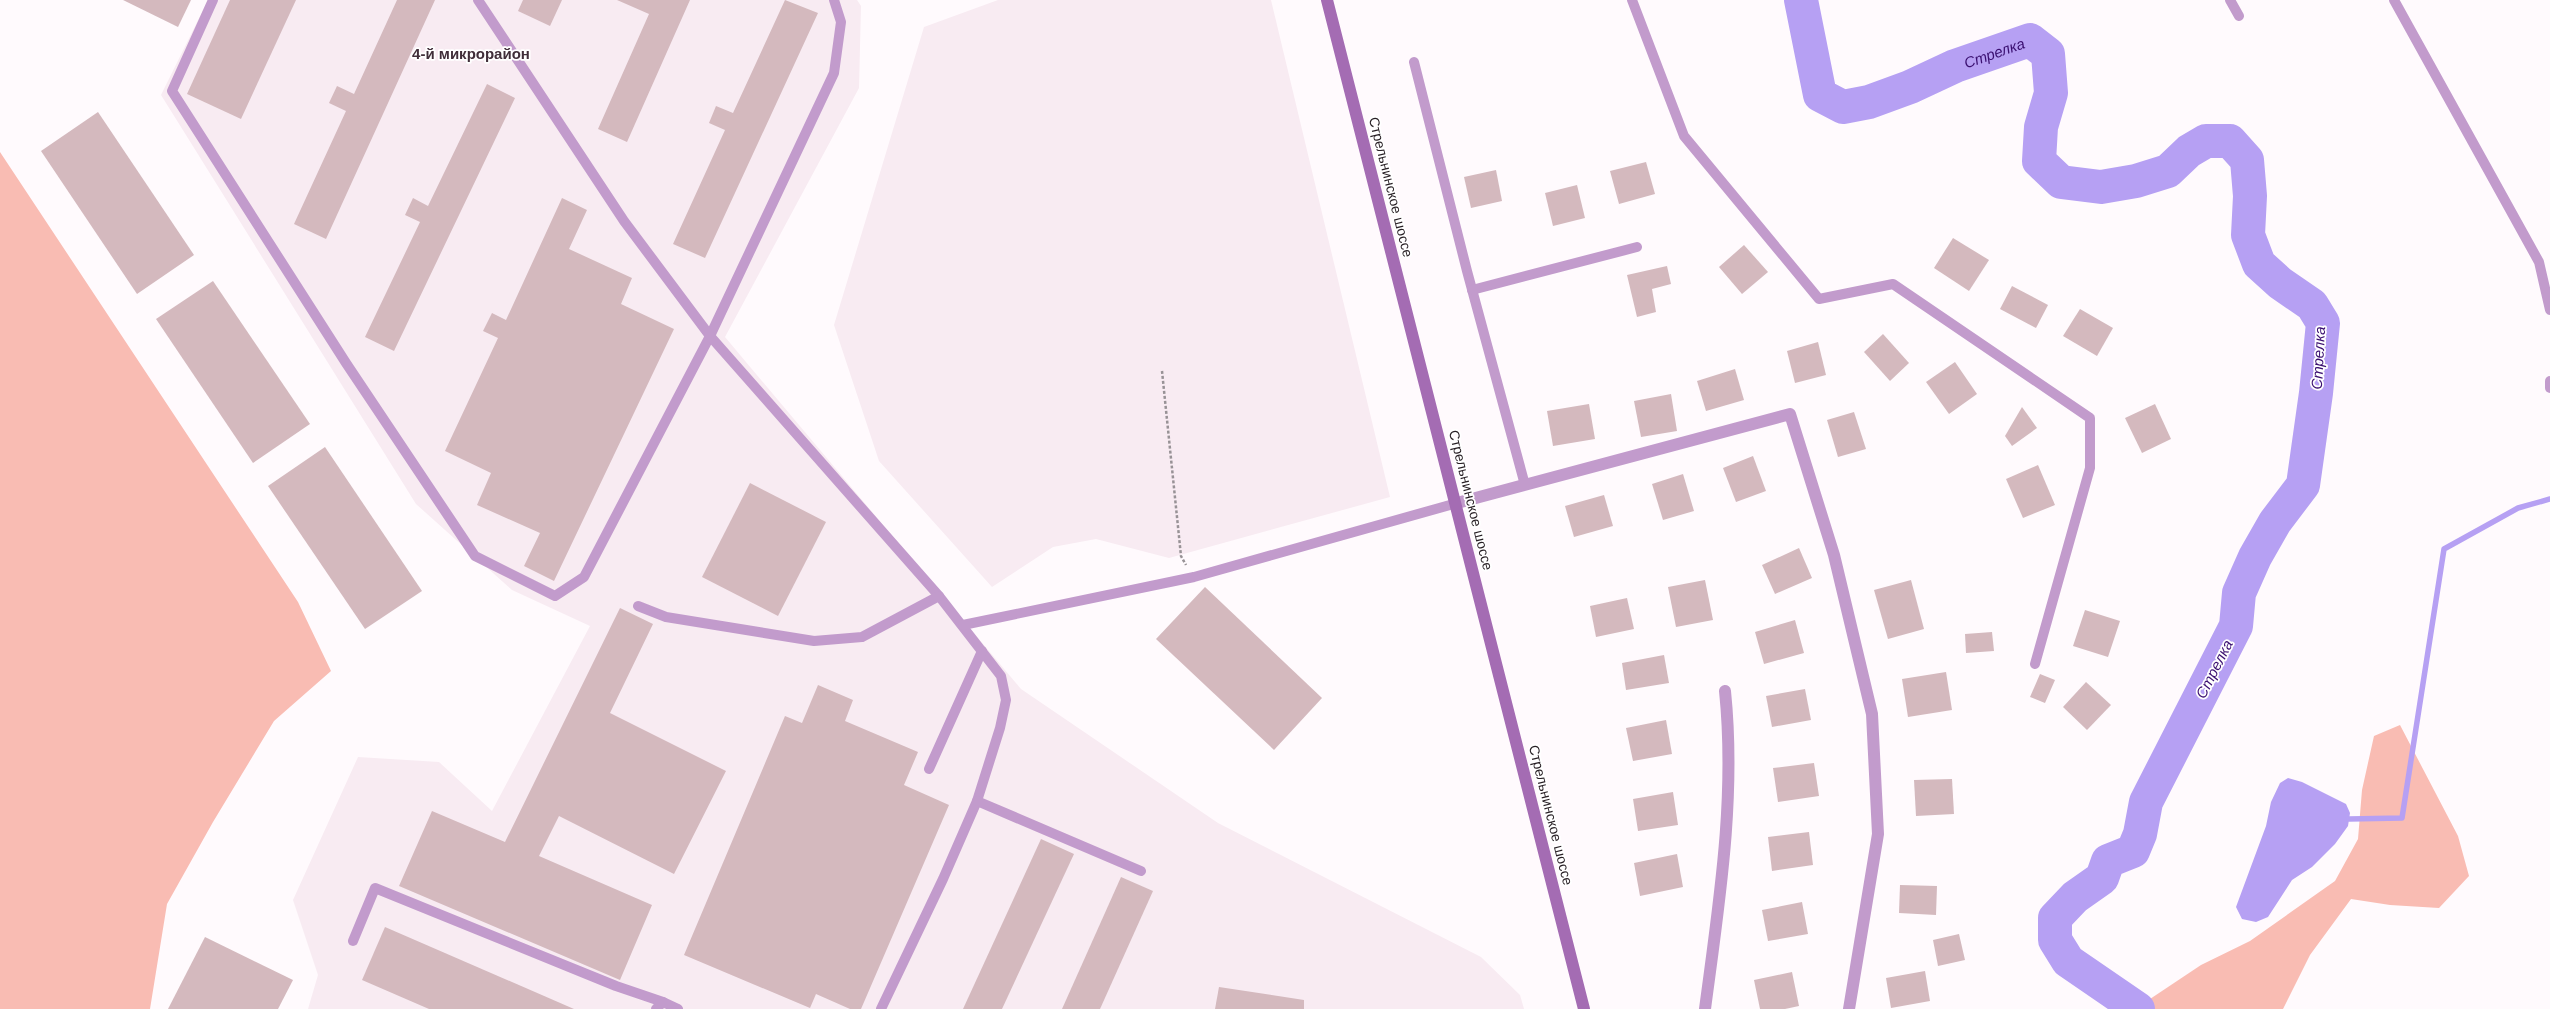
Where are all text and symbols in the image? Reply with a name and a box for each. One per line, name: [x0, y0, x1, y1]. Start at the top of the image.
water label: Стрелка: [1961, 34, 2027, 71]
district label: 4-й микрорайон: [412, 45, 530, 62]
street label: Стрельнинское шоссе: [1366, 115, 1416, 259]
water label: Стрелка: [2308, 326, 2328, 390]
street label: Стрельнинское шоссе: [1446, 428, 1496, 572]
water label: Стрелка: [2192, 637, 2236, 701]
street label: Стрельнинское шоссе: [1526, 743, 1576, 887]

